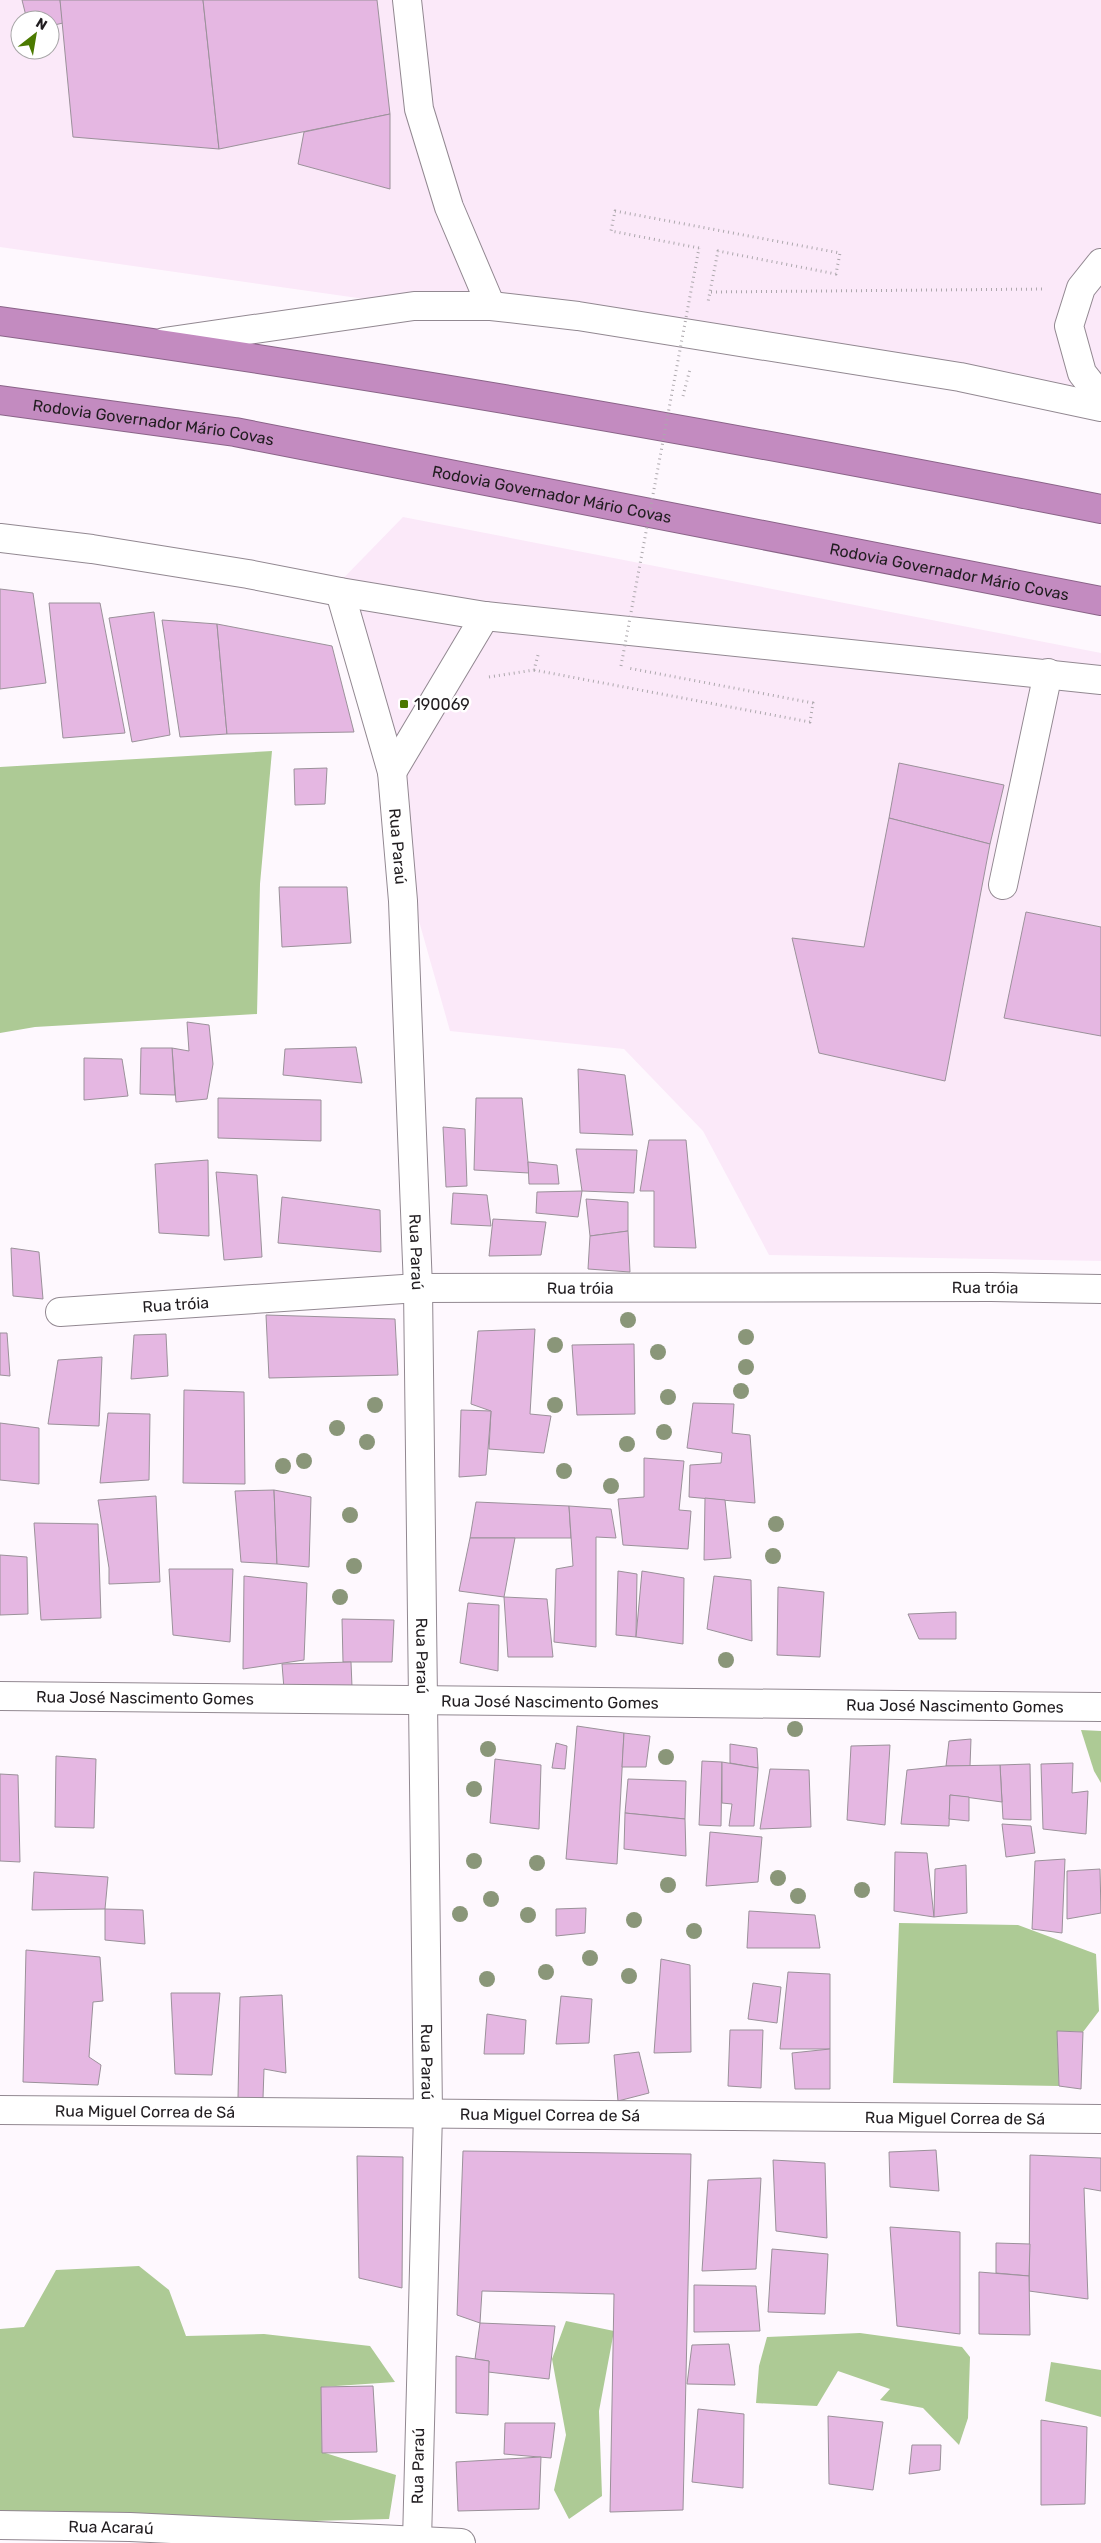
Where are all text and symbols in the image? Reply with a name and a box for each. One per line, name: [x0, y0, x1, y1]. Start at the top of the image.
north arrow: [10, 10, 60, 60]
text: N: [33, 14, 50, 34]
street label: Rodovia Governador Mário Covas: [32, 395, 276, 449]
street label: Rodovia Governador Mário Covas: [430, 461, 673, 526]
street label: Rodovia Governador Mário Covas: [828, 539, 1071, 604]
place label: 190069: [414, 695, 470, 714]
marker: 190069: [398, 698, 410, 710]
street label: Rua Paraú: [386, 808, 411, 885]
street label: Rua Paraú: [406, 1213, 428, 1290]
street label: Rua tróia: [952, 1277, 1019, 1297]
street label: Rua tróia: [547, 1278, 614, 1297]
street label: Rua tróia: [142, 1293, 210, 1316]
street label: Rua Paraú: [412, 1618, 432, 1694]
street label: Rua José Nascimento Gomes: [36, 1687, 254, 1708]
street label: Rua José Nascimento Gomes: [441, 1691, 659, 1712]
street label: Rua José Nascimento Gomes: [846, 1695, 1064, 1716]
street label: Rua Paraú: [417, 2024, 437, 2100]
street label: Rua Miguel Correa de Sá: [55, 2101, 235, 2121]
street label: Rua Miguel Correa de Sá: [460, 2104, 640, 2125]
street label: Rua Miguel Correa de Sá: [865, 2108, 1045, 2128]
street label: Rua Paraú: [408, 2428, 428, 2504]
street label: Rua Acaraú: [68, 2517, 154, 2538]

